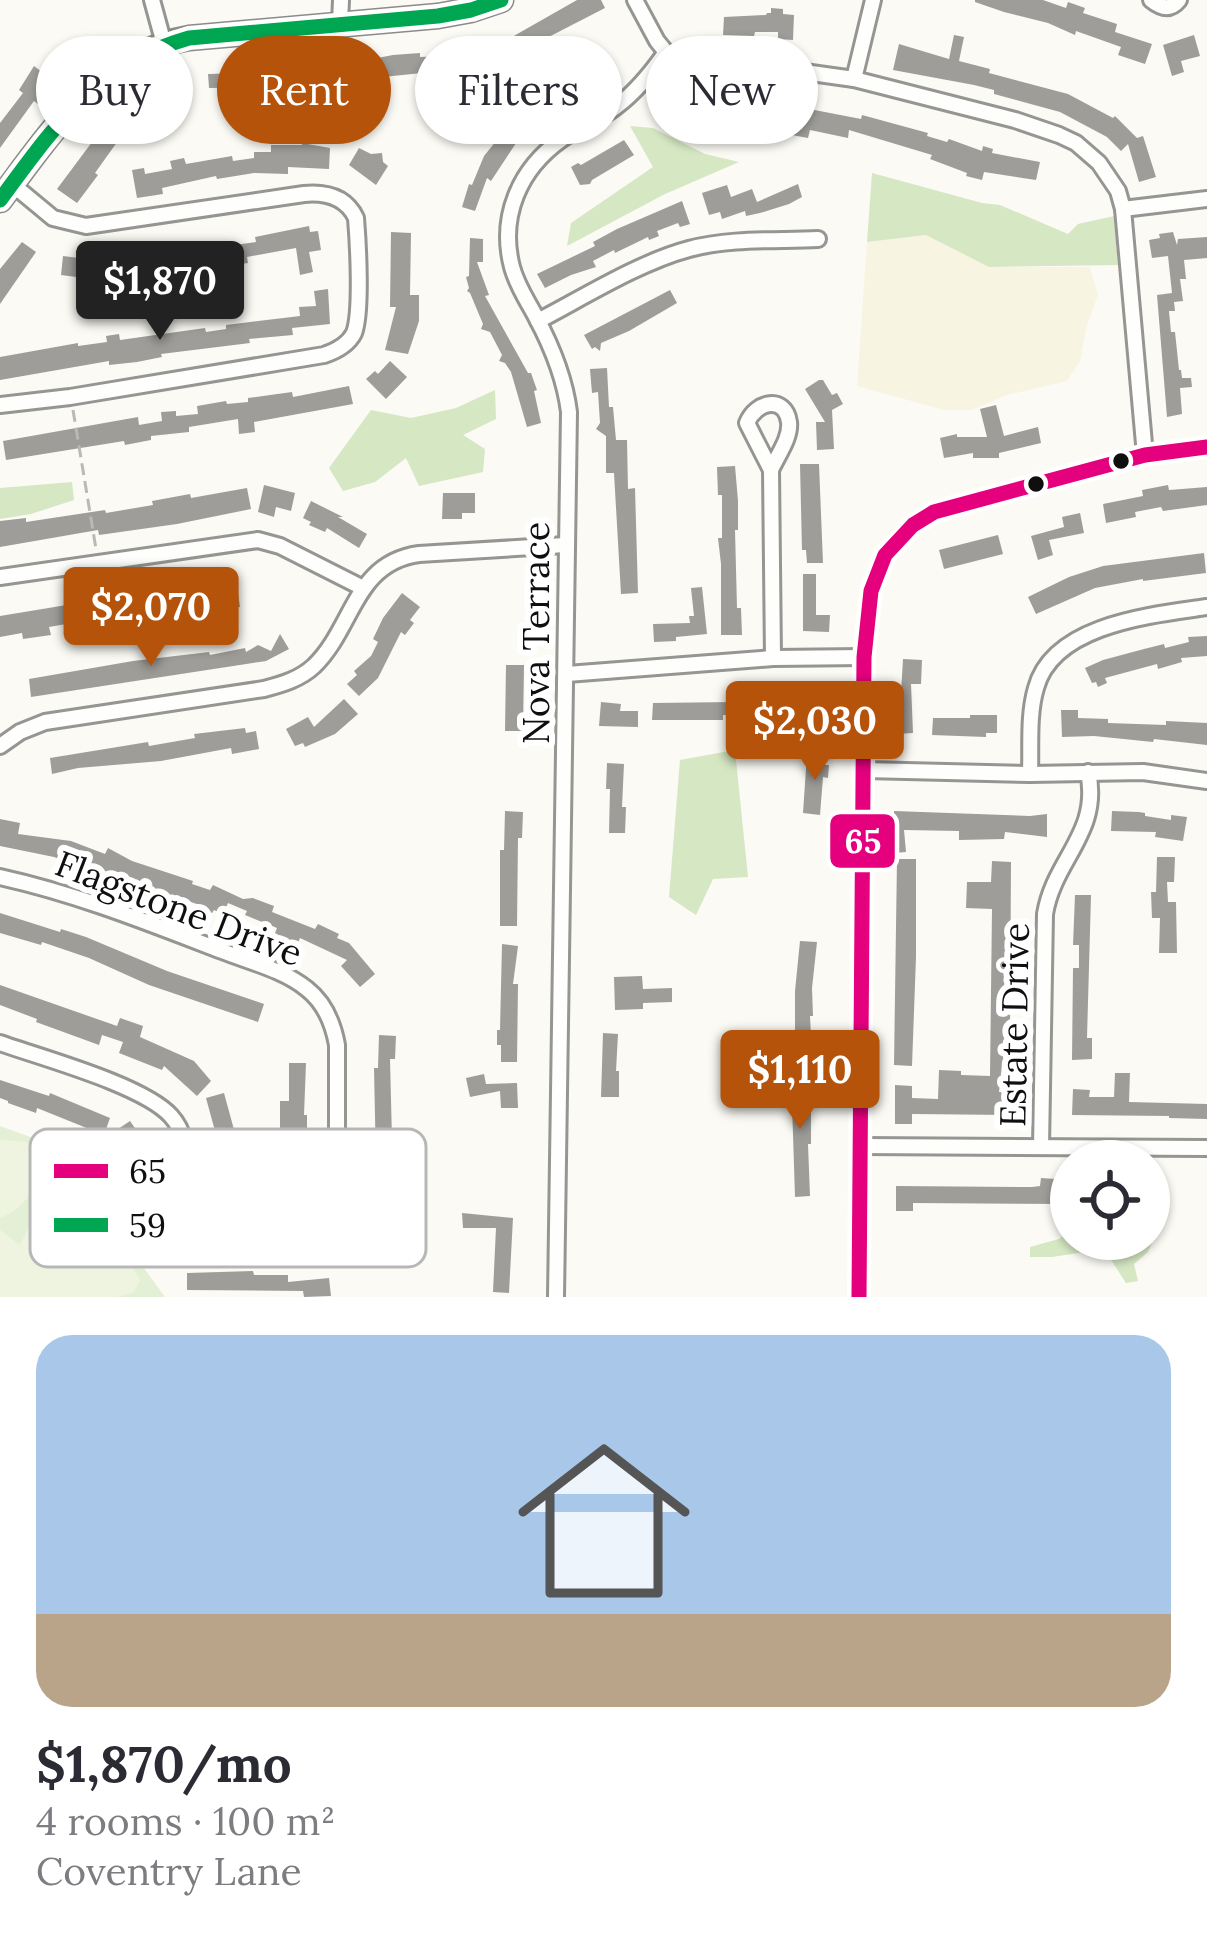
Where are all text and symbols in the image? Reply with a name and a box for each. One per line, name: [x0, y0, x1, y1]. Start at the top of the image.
chip: Buy: [36, 36, 193, 144]
chip: Rent: [217, 36, 391, 144]
chip: Filters: [415, 36, 622, 144]
chip: New: [646, 36, 818, 144]
pin: $1,870: [62, 241, 258, 343]
text: $1,870: [103, 255, 217, 305]
unlabelled marker: [1110, 450, 1132, 472]
unlabelled marker: [1025, 473, 1047, 495]
street label: Nova Terrace: [513, 522, 559, 744]
pin: $2,070: [53, 567, 249, 669]
text: $2,070: [91, 581, 211, 631]
pin: $2,030: [717, 681, 913, 783]
text: $2,030: [753, 695, 877, 745]
line badge: 65: [828, 812, 897, 870]
text: 65: [845, 820, 881, 862]
street label: Flagstone Drive: [49, 840, 309, 976]
street label: Estate Drive: [989, 922, 1039, 1128]
pin: $1,110: [702, 1030, 898, 1132]
text: $1,110: [748, 1044, 853, 1094]
legend: [30, 1129, 426, 1267]
map controls: [1050, 1140, 1170, 1260]
button: locate: [1050, 1140, 1170, 1260]
text: 65: [129, 1150, 166, 1192]
text: 59: [129, 1204, 166, 1246]
icon: home: [496, 1413, 712, 1629]
text: $1,870/mo: [36, 1731, 292, 1796]
text: 4 rooms · 100 m²: [36, 1796, 336, 1846]
text: Coventry Lane: [36, 1846, 302, 1896]

